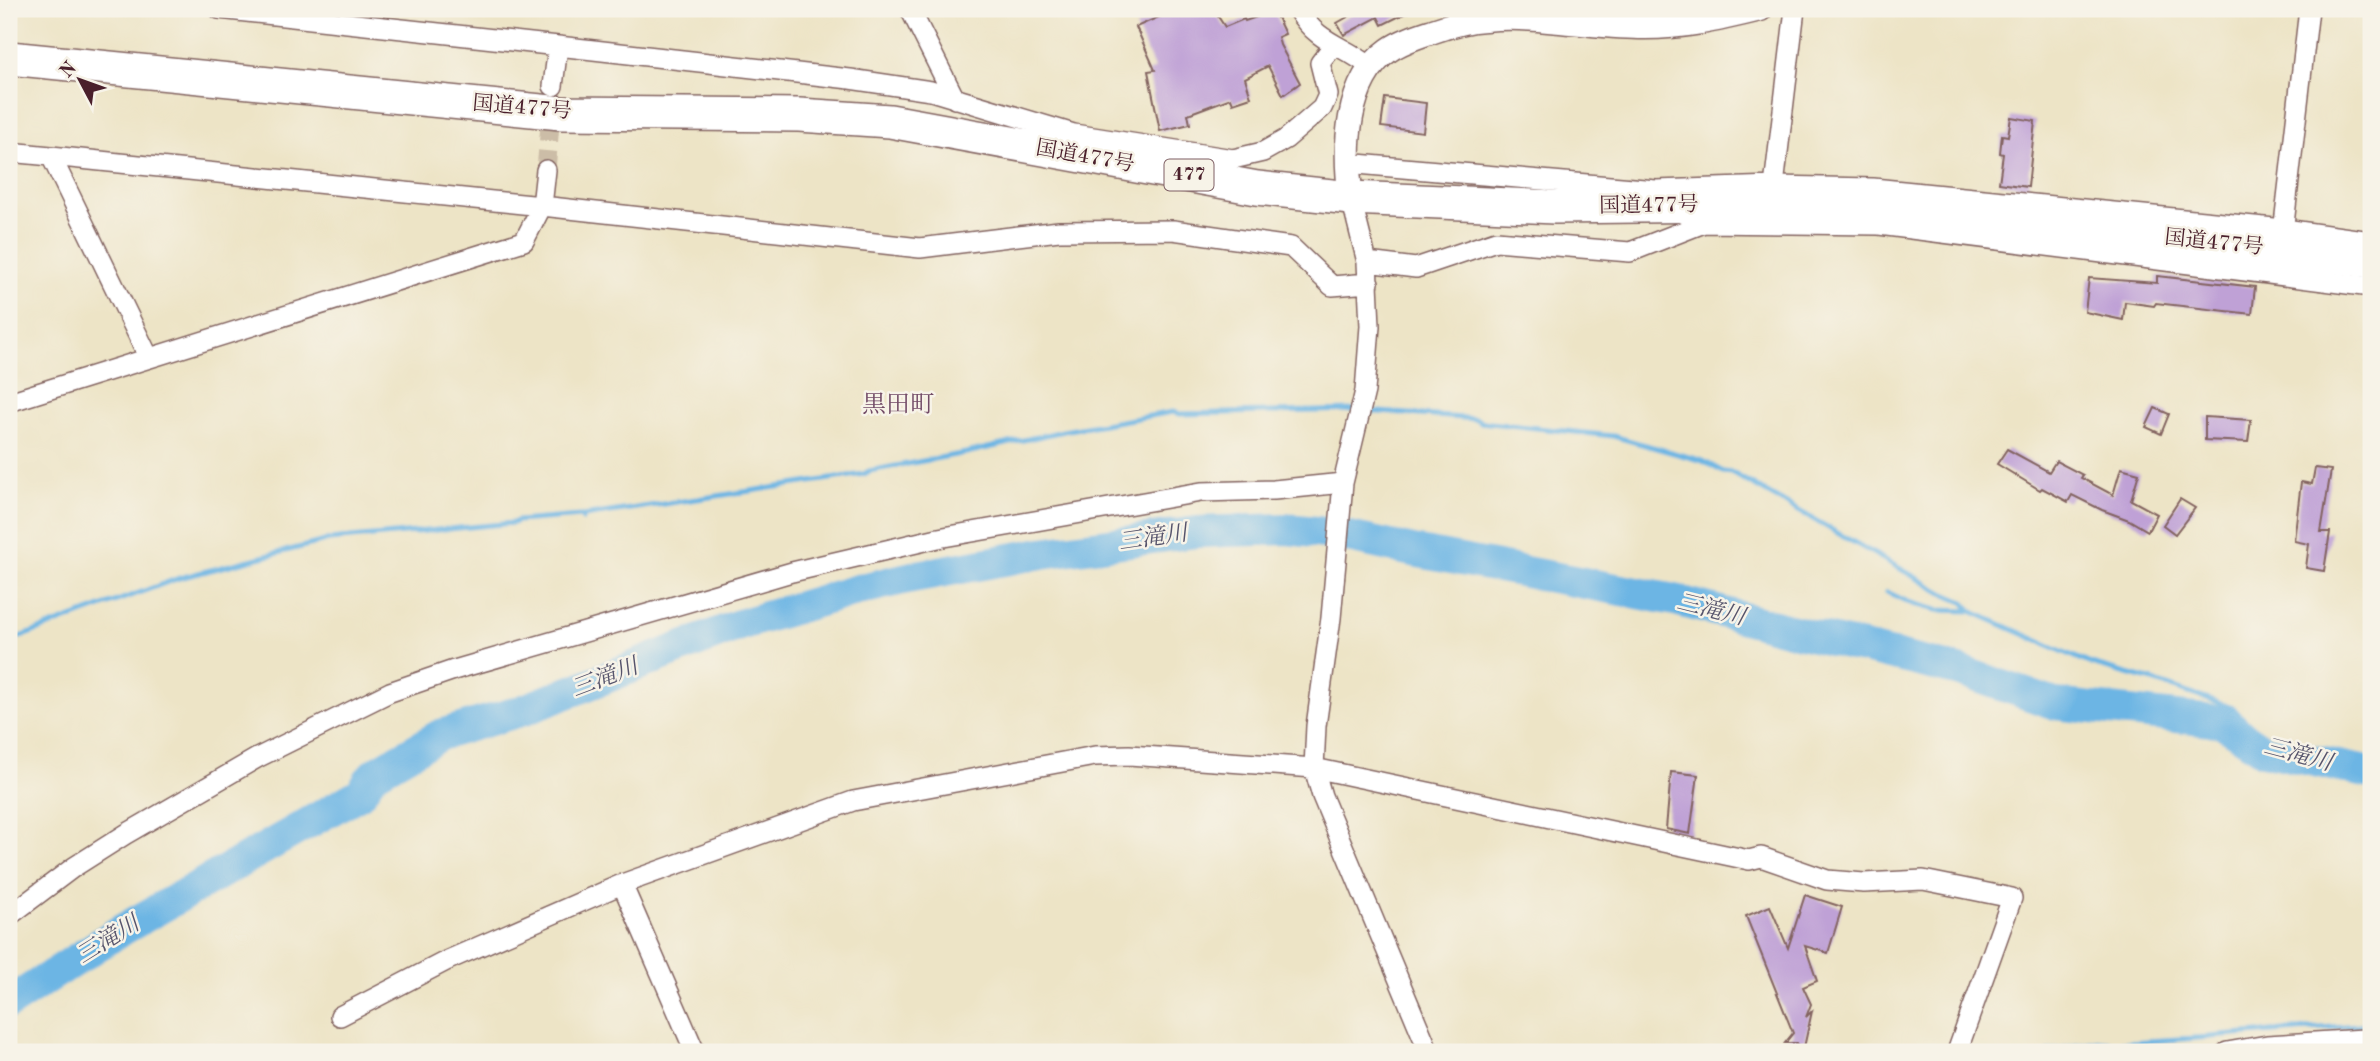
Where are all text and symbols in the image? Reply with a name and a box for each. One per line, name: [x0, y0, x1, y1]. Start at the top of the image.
north arrow: [46, 46, 116, 116]
text: N: [57, 58, 81, 82]
street label: 国道477号: [472, 91, 573, 123]
street label: 国道477号: [1034, 136, 1136, 176]
road number: 477: [1164, 160, 1214, 190]
street label: 国道477号: [1599, 193, 1699, 217]
street label: 国道477号: [2163, 225, 2265, 259]
district label: 黒田町: [862, 392, 934, 418]
water label: 三滝川: [1117, 519, 1192, 554]
water label: 三滝川: [1675, 589, 1751, 630]
water label: 三滝川: [568, 652, 644, 701]
water label: 三滝川: [2262, 733, 2338, 776]
water label: 三滝川: [72, 909, 146, 968]

